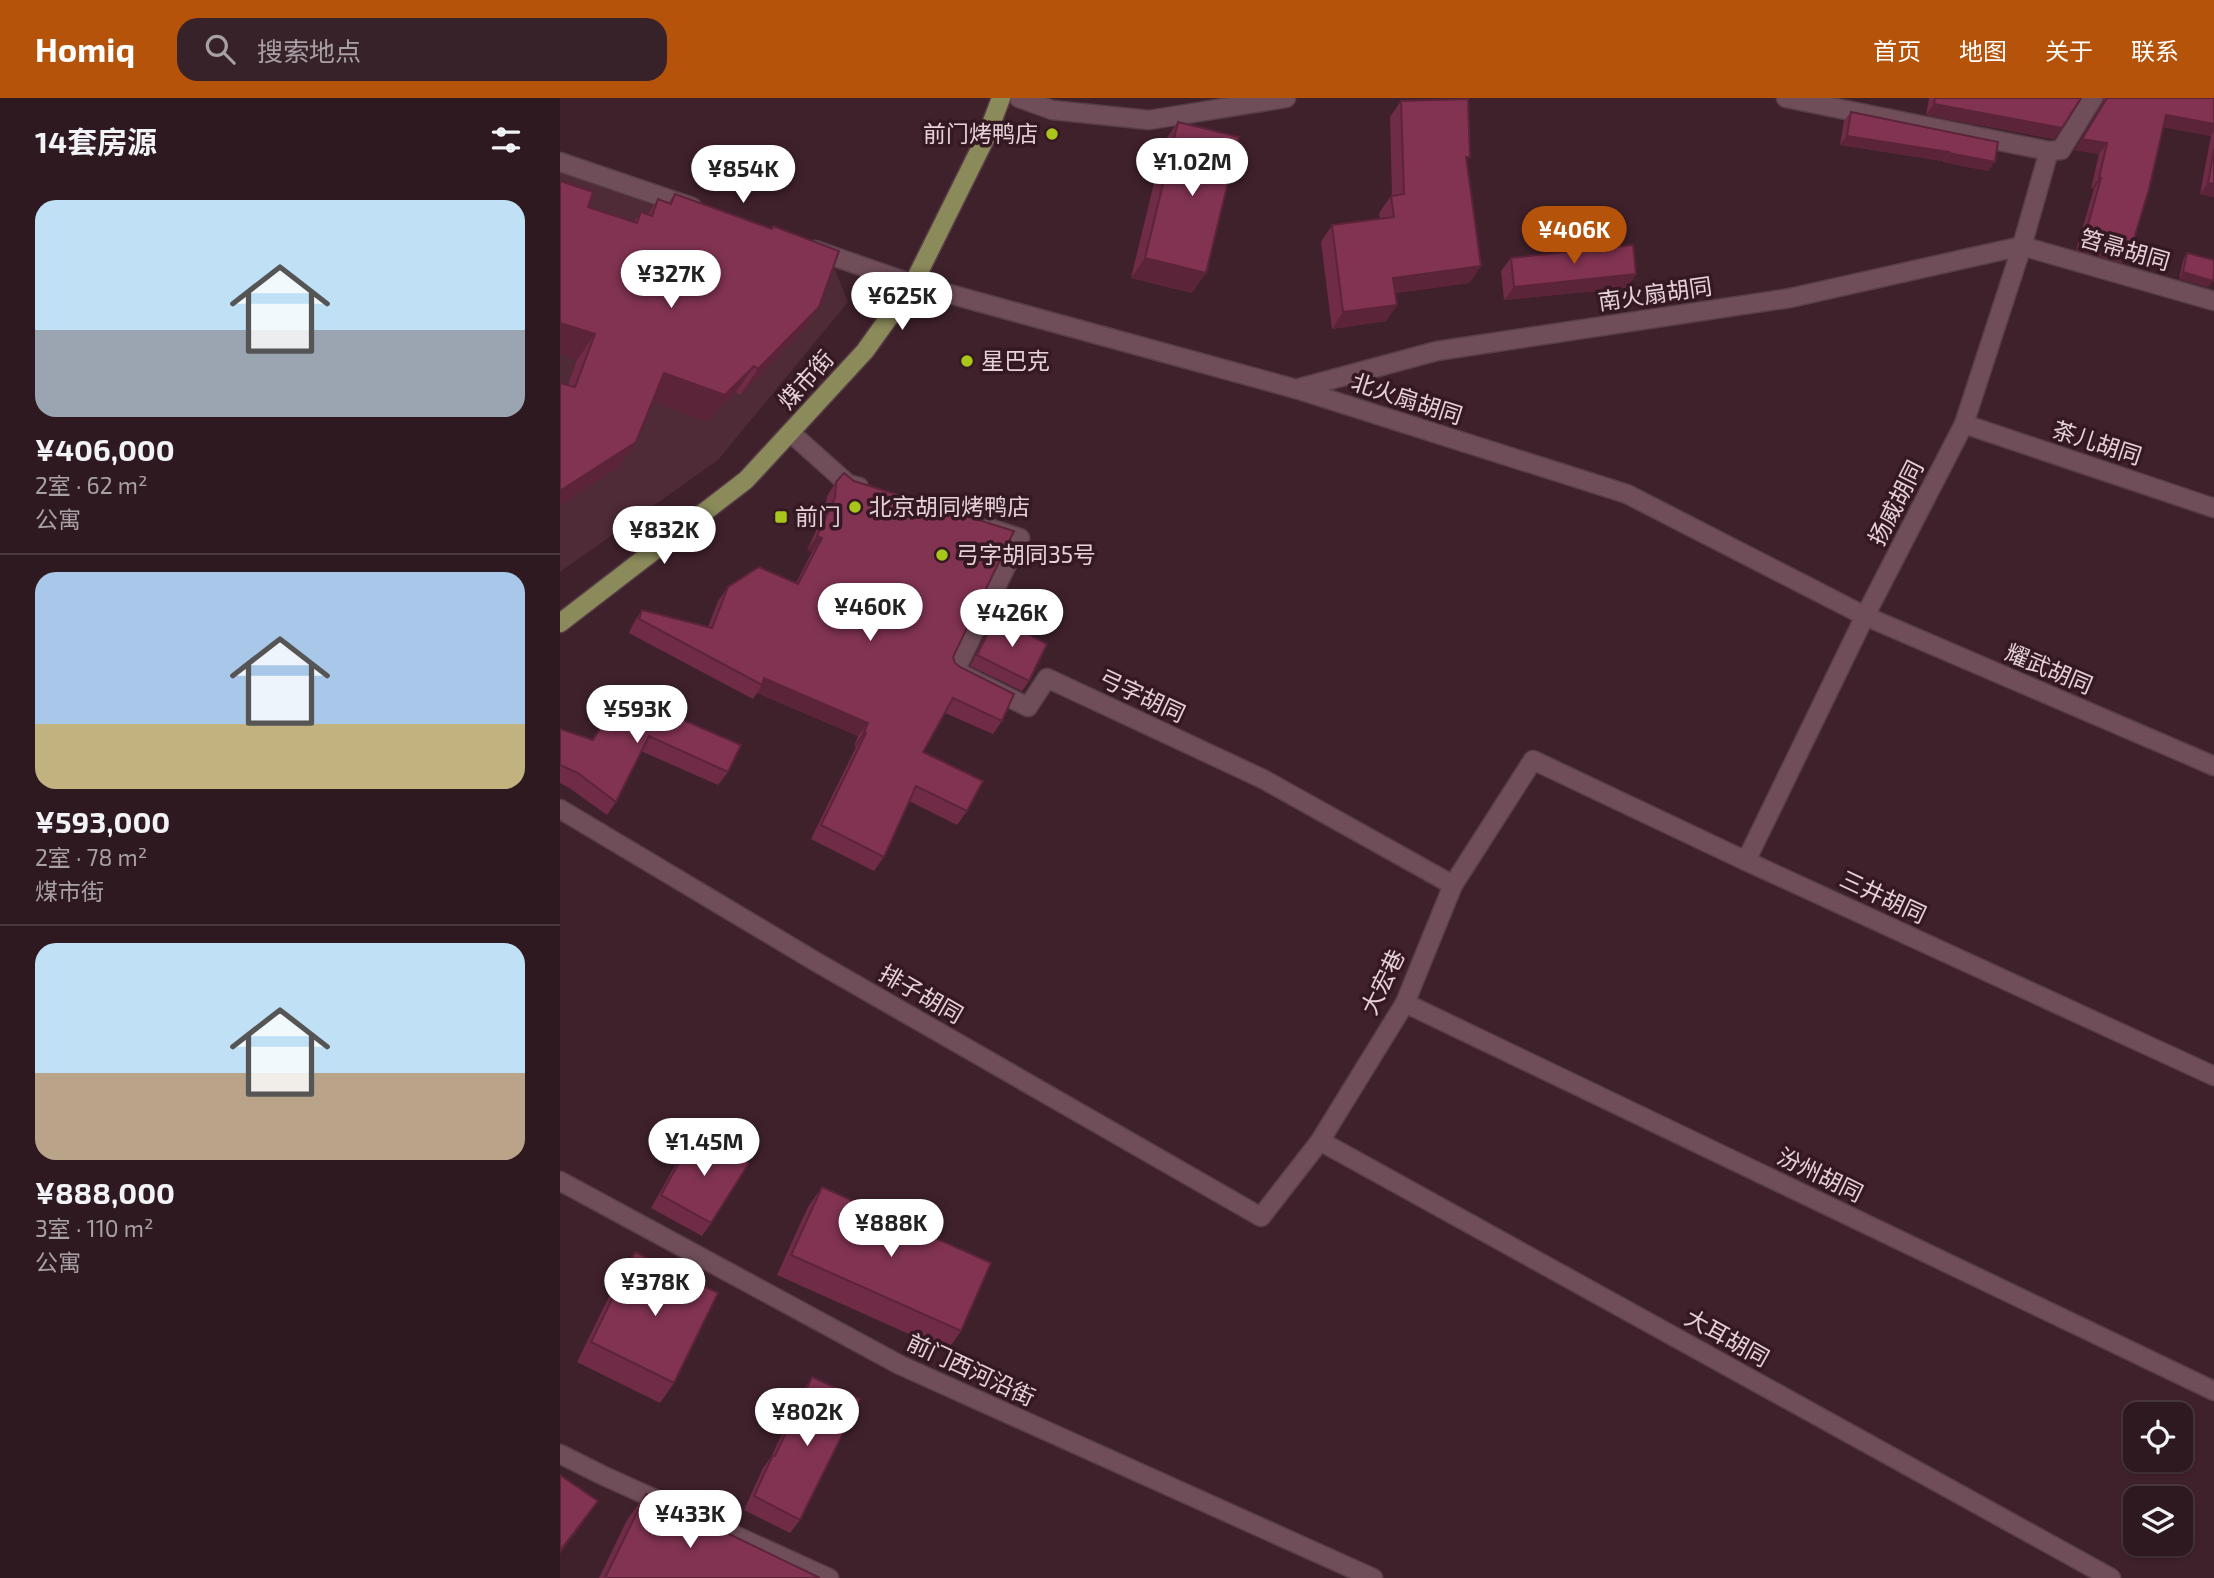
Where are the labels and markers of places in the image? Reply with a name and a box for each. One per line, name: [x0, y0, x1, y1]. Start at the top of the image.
place label: 前门烤鸭店: [923, 119, 1038, 147]
marker: 前门烤鸭店: [1044, 126, 1060, 142]
pin: ¥1.02M: [1135, 139, 1249, 198]
pin: ¥854K: [694, 146, 792, 205]
pin: ¥406K: [1525, 206, 1623, 266]
pin: ¥327K: [622, 250, 720, 310]
pin: ¥625K: [853, 272, 951, 332]
place label: 星巴克: [981, 346, 1050, 374]
marker: 星巴克: [959, 353, 975, 369]
place label: 北京胡同烤鸭店: [869, 492, 1030, 520]
marker: 北京胡同烤鸭店: [847, 499, 863, 515]
place label: 前门: [795, 502, 841, 530]
pin: ¥832K: [615, 506, 713, 566]
marker: 前门: [773, 509, 789, 525]
place label: 弓字胡同35号: [956, 540, 1096, 568]
marker: 弓字胡同35号: [934, 547, 950, 563]
pin: ¥460K: [821, 584, 919, 643]
pin: ¥426K: [963, 589, 1061, 649]
pin: ¥593K: [588, 686, 686, 745]
pin: ¥1.45M: [647, 1118, 761, 1178]
pin: ¥888K: [842, 1200, 940, 1259]
pin: ¥378K: [606, 1258, 704, 1318]
pin: ¥802K: [758, 1388, 856, 1448]
pin: ¥433K: [641, 1490, 739, 1550]

